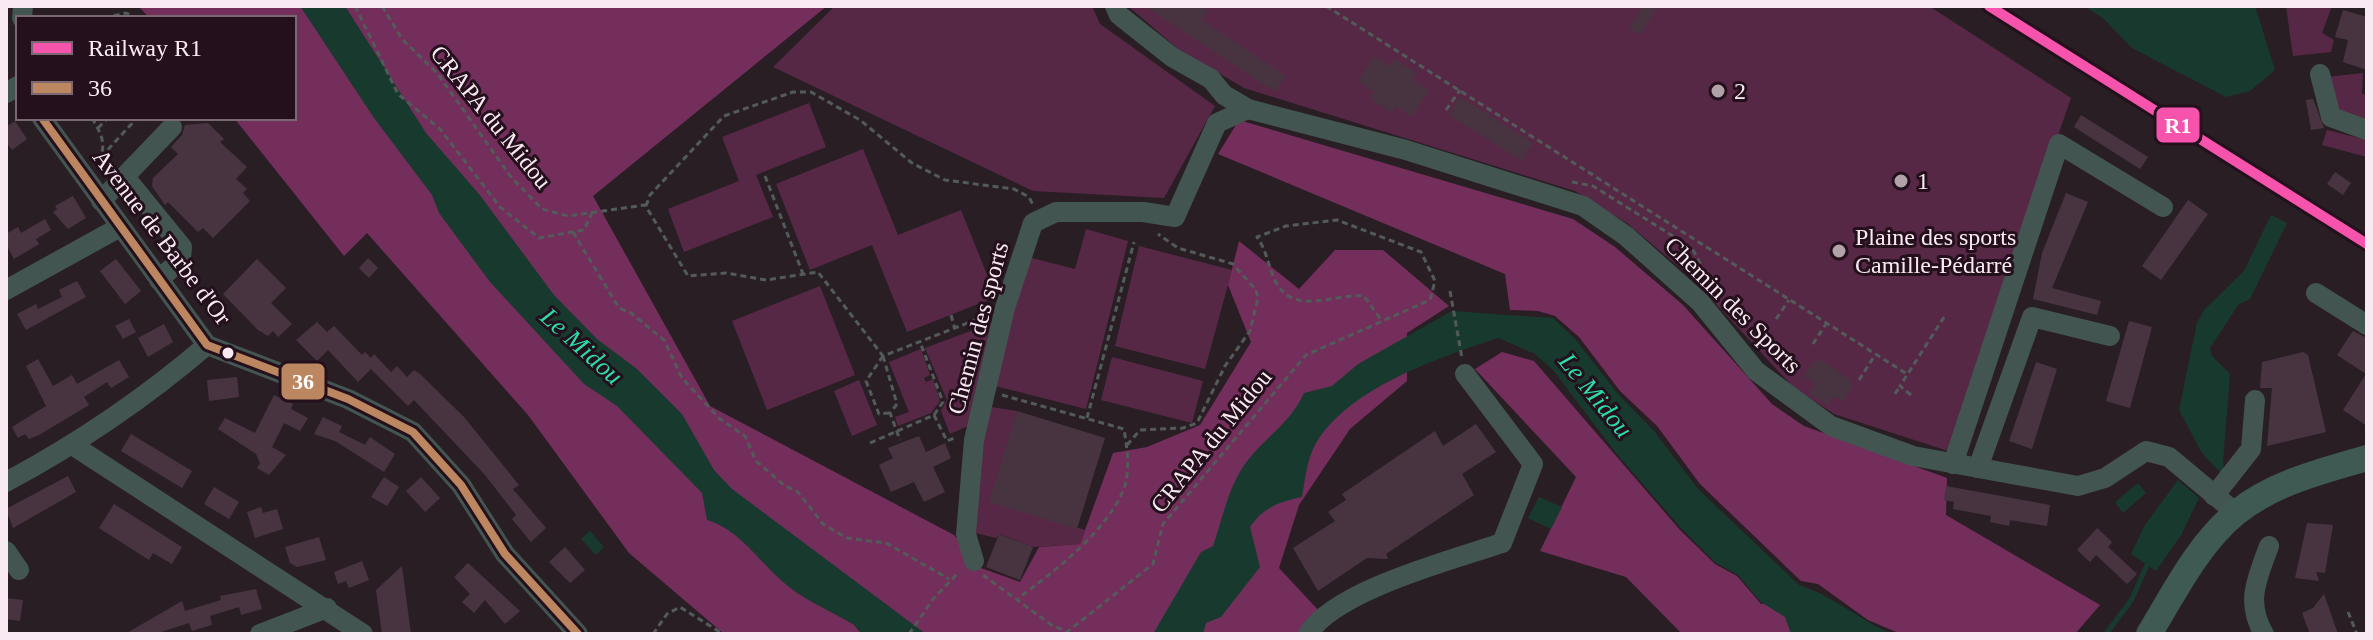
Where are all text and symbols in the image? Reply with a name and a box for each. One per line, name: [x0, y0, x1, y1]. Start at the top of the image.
legend: [16, 16, 296, 120]
text: Railway R1: [88, 35, 202, 61]
street label: CRAPA du Midou: [425, 40, 557, 194]
text: 36: [88, 75, 112, 101]
place label: 2: [1734, 78, 1746, 104]
marker: 2: [1709, 82, 1727, 100]
line badge: R1: [2155, 106, 2201, 144]
text: R1: [2165, 113, 2191, 138]
street label: Avenue de Barbe d'Or: [88, 144, 236, 330]
place label: 1: [1917, 168, 1929, 194]
marker: 1: [1892, 172, 1910, 190]
place label: Plaine des sports Camille-Pédarré: [1855, 224, 2016, 278]
street label: Chemin des Sports: [1660, 232, 1806, 378]
street label: Chemin des sports: [942, 239, 1014, 417]
marker: Plaine des sports Camille-Pédarré: [1830, 242, 1848, 260]
water label: Le Midou: [534, 301, 629, 391]
unlabelled marker: [220, 345, 236, 361]
water label: Le Midou: [1552, 346, 1638, 443]
line badge: 36: [280, 362, 326, 401]
street label: CRAPA du Midou: [1145, 364, 1277, 518]
text: 36: [292, 369, 314, 394]

